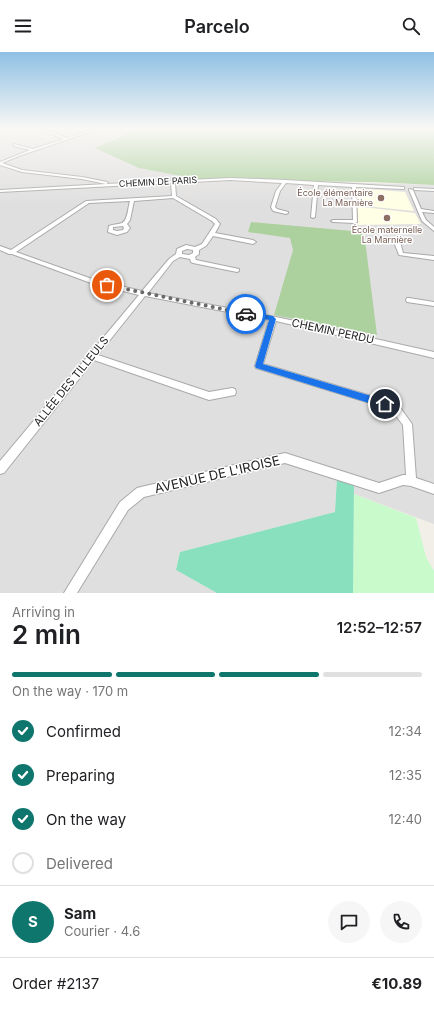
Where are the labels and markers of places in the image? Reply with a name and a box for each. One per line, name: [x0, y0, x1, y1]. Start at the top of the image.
place label: École élémentaire La Marnière: [297, 187, 373, 208]
marker: École élémentaire La Marnière: [376, 193, 386, 203]
marker: École maternelle La Marnière: [382, 213, 392, 223]
place label: École maternelle La Marnière: [352, 224, 422, 245]
pin: [90, 268, 124, 302]
pin: [368, 387, 402, 421]

